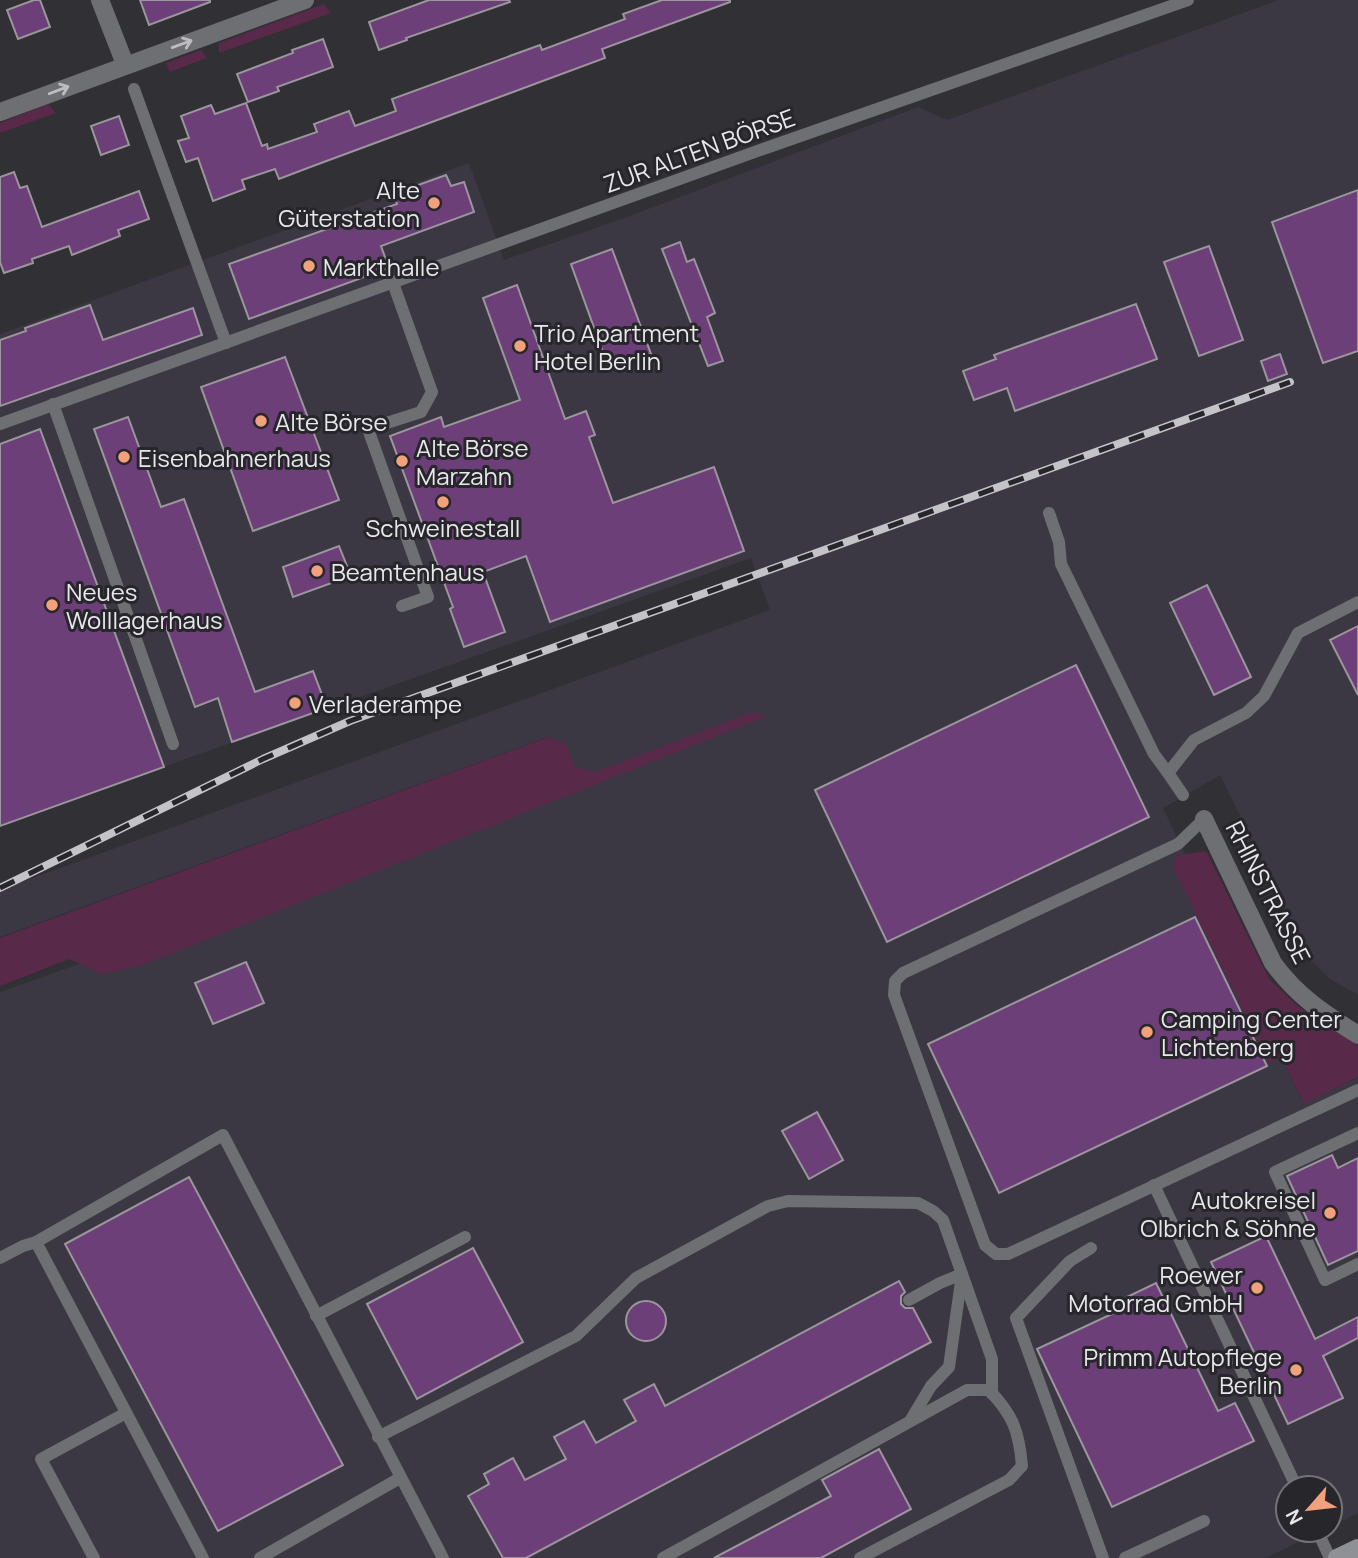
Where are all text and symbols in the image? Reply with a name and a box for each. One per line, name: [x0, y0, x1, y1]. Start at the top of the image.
one-way arrow: [171, 37, 193, 49]
one-way arrow: [48, 82, 69, 95]
street label: ZUR ALTEN BÖRSE: [599, 100, 799, 200]
place label: Alte Güterstation: [278, 173, 420, 234]
marker: Alte Güterstation: [426, 195, 442, 211]
place label: Markthalle: [323, 250, 440, 283]
marker: Markthalle: [301, 258, 317, 274]
place label: Trio Apartment Hotel Berlin: [534, 316, 699, 377]
marker: Trio Apartment Hotel Berlin: [512, 338, 528, 354]
place label: Alte Börse: [275, 405, 387, 438]
marker: Alte Börse: [253, 413, 269, 429]
place label: Alte Börse Marzahn: [416, 431, 528, 492]
place label: Eisenbahnerhaus: [138, 441, 331, 474]
marker: Eisenbahnerhaus: [116, 449, 132, 465]
marker: Alte Börse Marzahn: [394, 453, 410, 469]
marker: Schweinestall: [435, 494, 451, 510]
place label: Schweinestall: [366, 511, 520, 544]
place label: Beamtenhaus: [331, 555, 485, 588]
marker: Beamtenhaus: [309, 563, 325, 579]
place label: Neues Wolllagerhaus: [66, 575, 223, 636]
marker: Neues Wolllagerhaus: [44, 597, 60, 613]
place label: Verladerampe: [309, 687, 462, 720]
marker: Verladerampe: [287, 695, 303, 711]
street label: RHINSTRASSE: [1219, 815, 1319, 969]
place label: Camping Center Lichtenberg: [1161, 1002, 1342, 1063]
marker: Camping Center Lichtenberg: [1139, 1024, 1155, 1040]
place label: Autokreisel Olbrich & Söhne: [1140, 1183, 1316, 1244]
marker: Autokreisel Olbrich & Söhne: [1322, 1205, 1338, 1221]
place label: Roewer Motorrad GmbH: [1068, 1258, 1243, 1319]
marker: Roewer Motorrad GmbH: [1249, 1280, 1265, 1296]
place label: Primm Autopflege Berlin: [1083, 1340, 1282, 1401]
marker: Primm Autopflege Berlin: [1288, 1362, 1304, 1378]
north arrow: [1274, 1474, 1344, 1544]
text: N: [1279, 1505, 1309, 1529]

